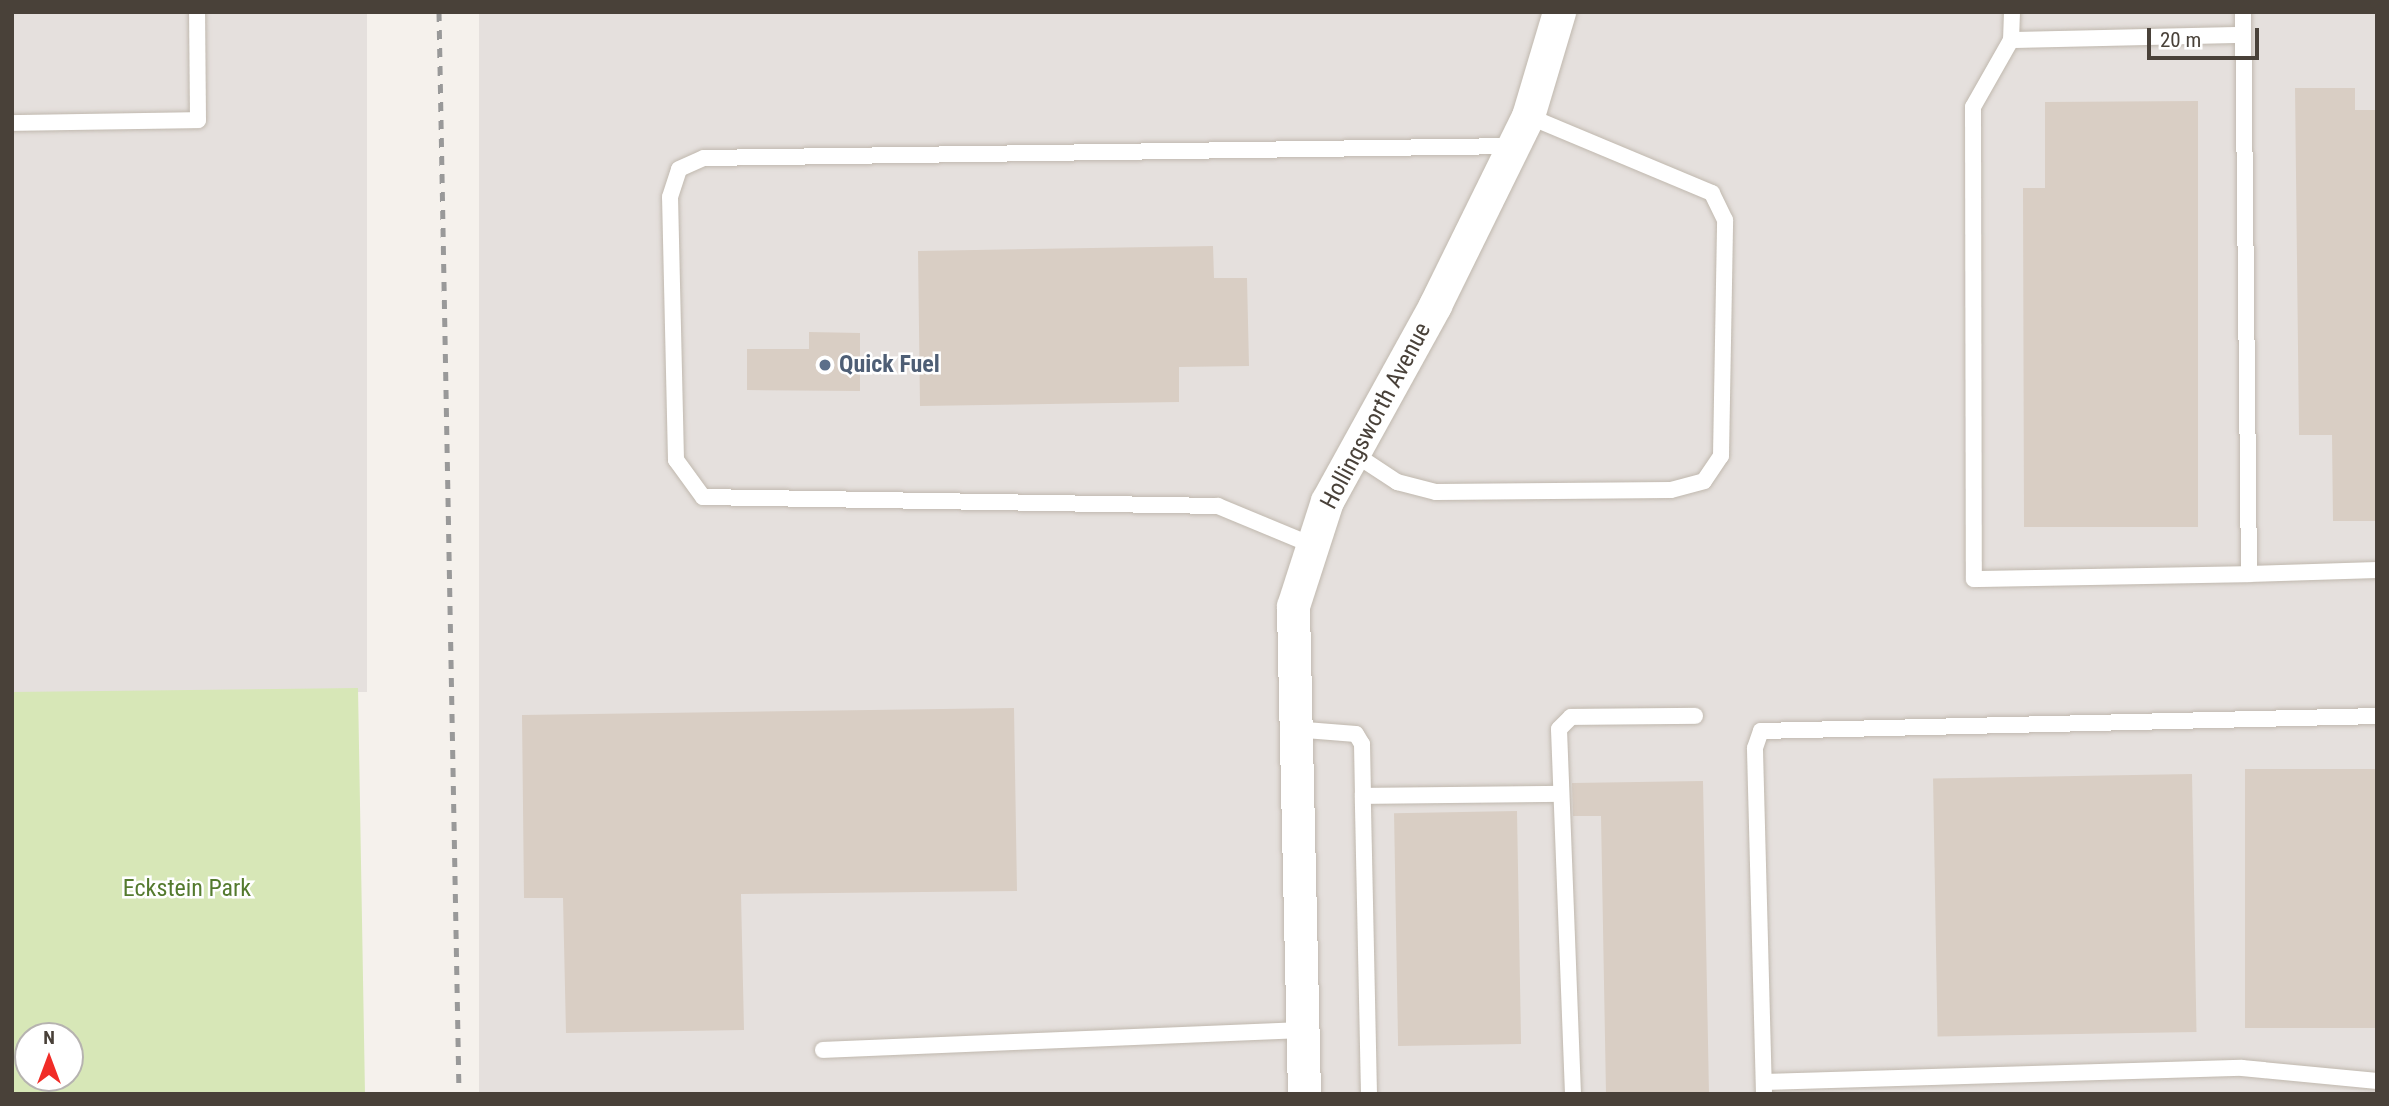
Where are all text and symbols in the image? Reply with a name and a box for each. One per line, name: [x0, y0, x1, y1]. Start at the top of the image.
scale bar: [2151, 14, 2263, 58]
text: 20 m: [2160, 28, 2201, 52]
street label: Hollingsworth Avenue: [1315, 318, 1437, 514]
place label: Quick Fuel: [839, 351, 940, 379]
marker: Quick Fuel: [817, 357, 833, 373]
park label: Eckstein Park: [123, 875, 251, 903]
north arrow: [14, 1022, 84, 1092]
text: N: [43, 1026, 55, 1049]

